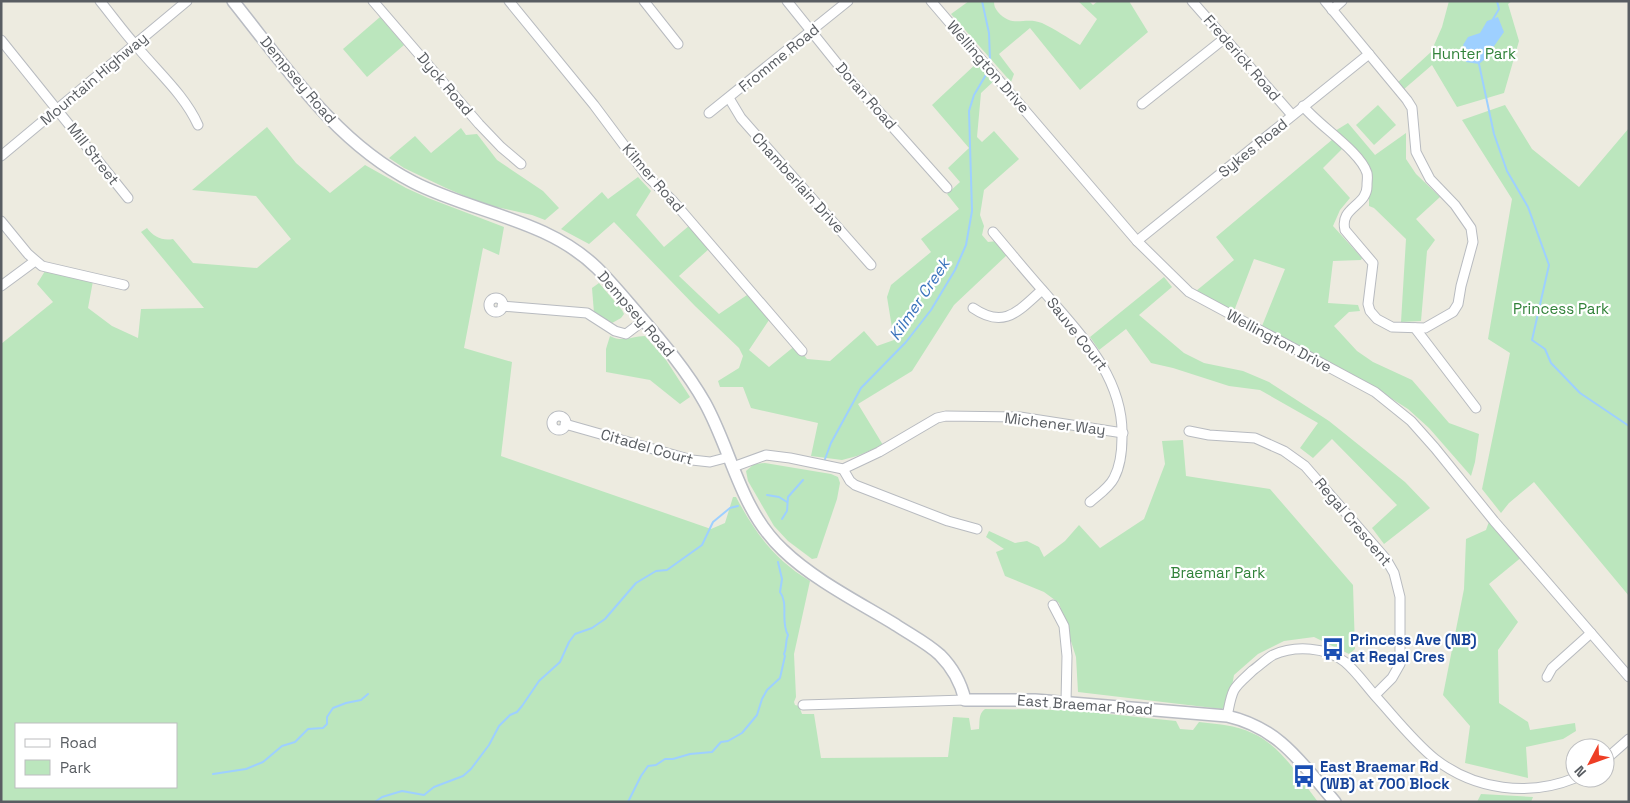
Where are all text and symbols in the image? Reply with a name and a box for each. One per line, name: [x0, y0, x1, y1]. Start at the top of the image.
street label: Frederick Road: [1200, 11, 1285, 105]
street label: Wellington Drive: [943, 16, 1034, 117]
street label: Fromme Road: [735, 19, 823, 96]
street label: Mountain Highway: [36, 28, 151, 129]
street label: Dempsey Road: [256, 32, 340, 127]
park label: Hunter Park: [1432, 44, 1516, 63]
street label: Dyck Road: [413, 48, 477, 119]
street label: Doran Road: [832, 58, 901, 133]
street label: Sykes Road: [1214, 114, 1291, 181]
street label: Mill Street: [63, 119, 124, 189]
street label: Chamberlain Drive: [748, 128, 849, 237]
street label: Kilmer Road: [618, 140, 688, 216]
water label: Kilmer Creek: [884, 252, 956, 344]
street label: Dempsey Road: [594, 267, 679, 361]
street label: Sauve Court: [1043, 293, 1112, 374]
park label: Princess Park: [1513, 299, 1609, 318]
street label: Wellington Drive: [1223, 305, 1335, 376]
street label: Michener Way: [1003, 408, 1107, 439]
street label: Citadel Court: [599, 424, 696, 469]
street label: Regal Crescent: [1311, 474, 1396, 570]
park label: Braemar Park: [1171, 563, 1265, 582]
place label: Princess Ave (NB) at Regal Cres: [1350, 630, 1477, 666]
bus stop icon: Princess Ave (NB) at Regal Cres: [1320, 636, 1346, 662]
street label: East Braemar Road: [1017, 690, 1154, 719]
legend: [15, 723, 178, 788]
text: Road: [60, 733, 97, 752]
north arrow: [1565, 738, 1615, 788]
place label: East Braemar Rd (WB) at 700 Block: [1320, 757, 1450, 793]
text: Park: [60, 758, 91, 777]
text: N: [1570, 762, 1590, 781]
bus stop icon: East Braemar Rd (WB) at 700 Block: [1291, 763, 1317, 789]

